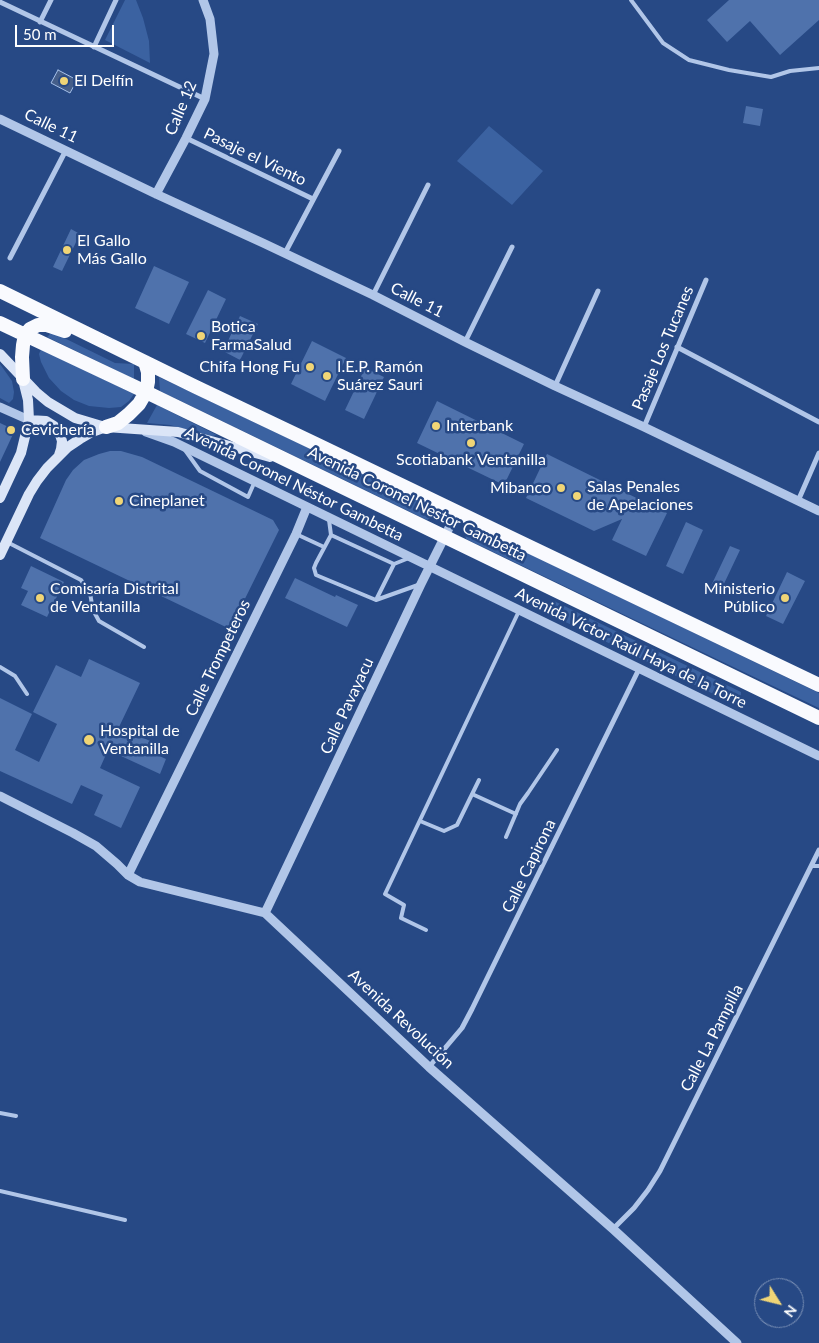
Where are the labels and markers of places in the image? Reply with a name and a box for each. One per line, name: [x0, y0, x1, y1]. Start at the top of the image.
place label: El Delfín: [74, 71, 133, 91]
marker: El Delfín: [58, 75, 70, 87]
place label: El Gallo Más Gallo: [77, 231, 147, 269]
marker: El Gallo Más Gallo: [61, 244, 73, 256]
place label: Botica FarmaSalud: [211, 317, 292, 355]
marker: Botica FarmaSalud: [195, 330, 207, 342]
place label: Chifa Hong Fu: [199, 357, 300, 377]
place label: I.E.P. Ramón Suárez Sauri: [337, 357, 423, 395]
marker: Chifa Hong Fu: [304, 361, 316, 373]
marker: I.E.P. Ramón Suárez Sauri: [321, 370, 333, 382]
place label: Interbank: [446, 416, 513, 436]
place label: Cevichería: [21, 420, 95, 440]
marker: Interbank: [430, 420, 442, 432]
marker: Cevichería: [5, 424, 17, 436]
marker: Scotiabank Ventanilla: [465, 437, 477, 449]
place label: Scotiabank Ventanilla: [396, 450, 546, 470]
place label: Salas Penales de Apelaciones: [587, 477, 693, 515]
place label: Mibanco: [490, 478, 551, 498]
marker: Mibanco: [555, 482, 567, 494]
marker: Salas Penales de Apelaciones: [571, 490, 583, 502]
place label: Cineplanet: [129, 491, 205, 511]
marker: Cineplanet: [113, 495, 125, 507]
place label: Comisaría Distrital de Ventanilla: [50, 579, 179, 617]
place label: Ministerio Público: [704, 579, 775, 617]
marker: Comisaría Distrital de Ventanilla: [34, 592, 46, 604]
marker: Ministerio Público: [779, 592, 791, 604]
place label: Hospital de Ventanilla: [100, 721, 180, 759]
marker: Hospital de Ventanilla: [82, 733, 96, 747]

